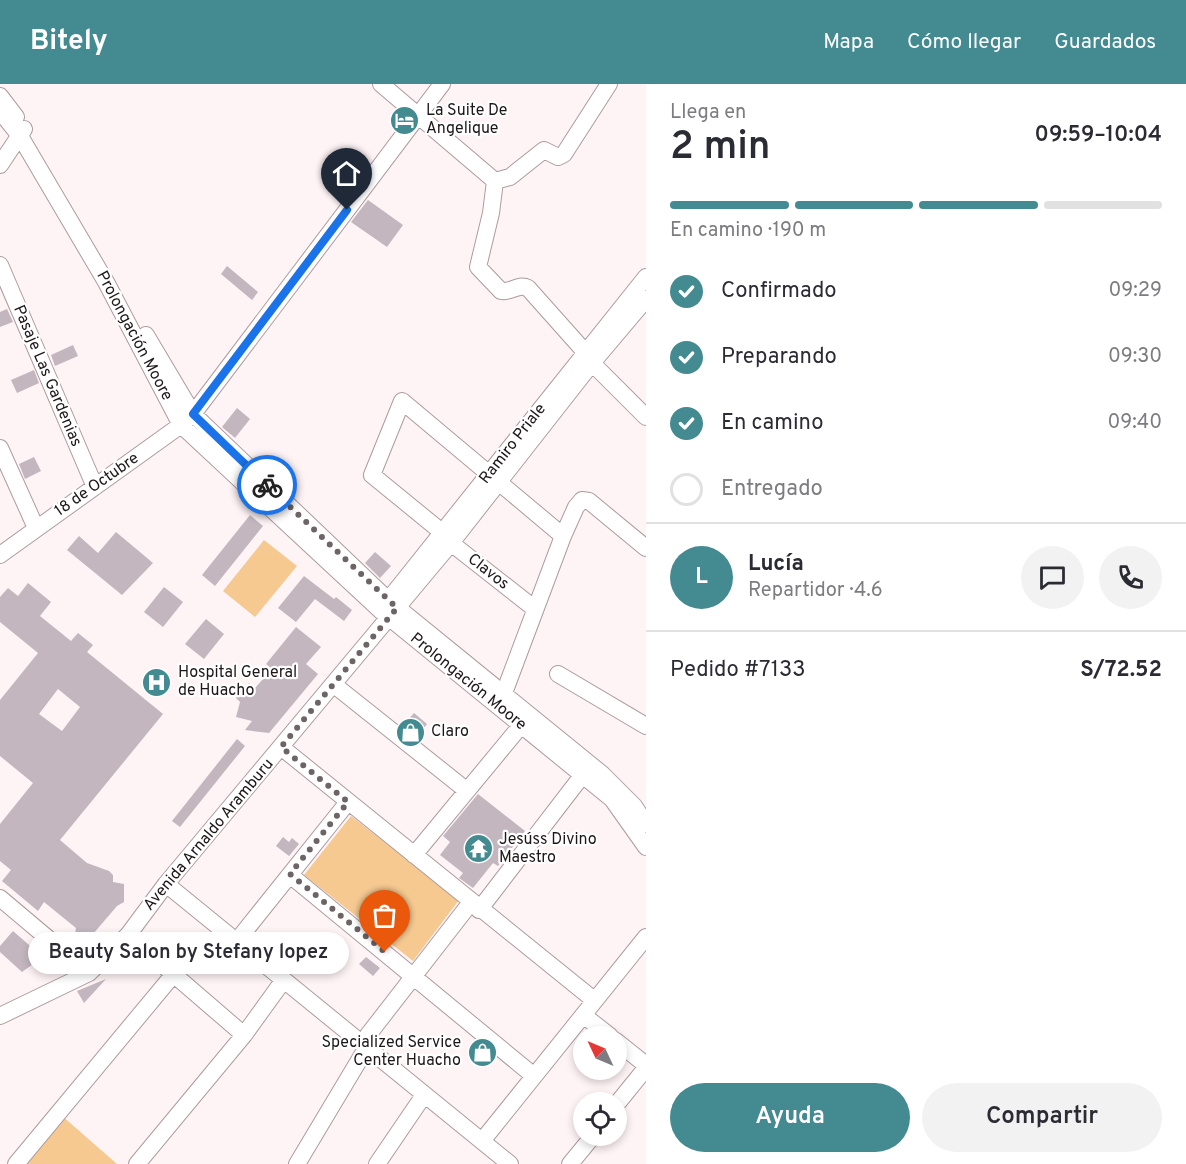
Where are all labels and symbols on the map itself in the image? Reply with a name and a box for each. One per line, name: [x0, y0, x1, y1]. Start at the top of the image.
place label: La Suite De Angelique: [426, 101, 507, 139]
hotel icon: La Suite De Angelique: [389, 104, 421, 136]
pin: [321, 148, 372, 210]
street label: Prolongación Moore: [91, 268, 177, 404]
street label: Pasaje Las Gardenias: [8, 302, 86, 450]
street label: Ramiro Priale: [475, 400, 551, 488]
street label: 18 de Octubre: [51, 449, 143, 521]
courier: [237, 455, 297, 515]
street label: Clavos: [463, 550, 513, 594]
street label: Prolongación Moore: [406, 629, 530, 735]
place label: Hospital General de Huacho: [178, 663, 297, 701]
hospital icon: Hospital General de Huacho: [141, 666, 173, 698]
shop icon: Claro: [394, 716, 426, 748]
place label: Claro: [431, 722, 469, 742]
street label: Avenida Arnaldo Aramburu: [139, 755, 279, 915]
place label: Jesúss Divino Maestro: [499, 830, 597, 868]
temple icon: Jesúss Divino Maestro: [462, 833, 494, 865]
pin: [359, 890, 410, 952]
callout: Beauty Salon by Stefany lopez: [28, 931, 349, 973]
north arrow: [573, 1026, 627, 1080]
place label: Specialized Service Center Huacho: [321, 1033, 461, 1071]
shop icon: Specialized Service Center Huacho: [466, 1036, 498, 1068]

